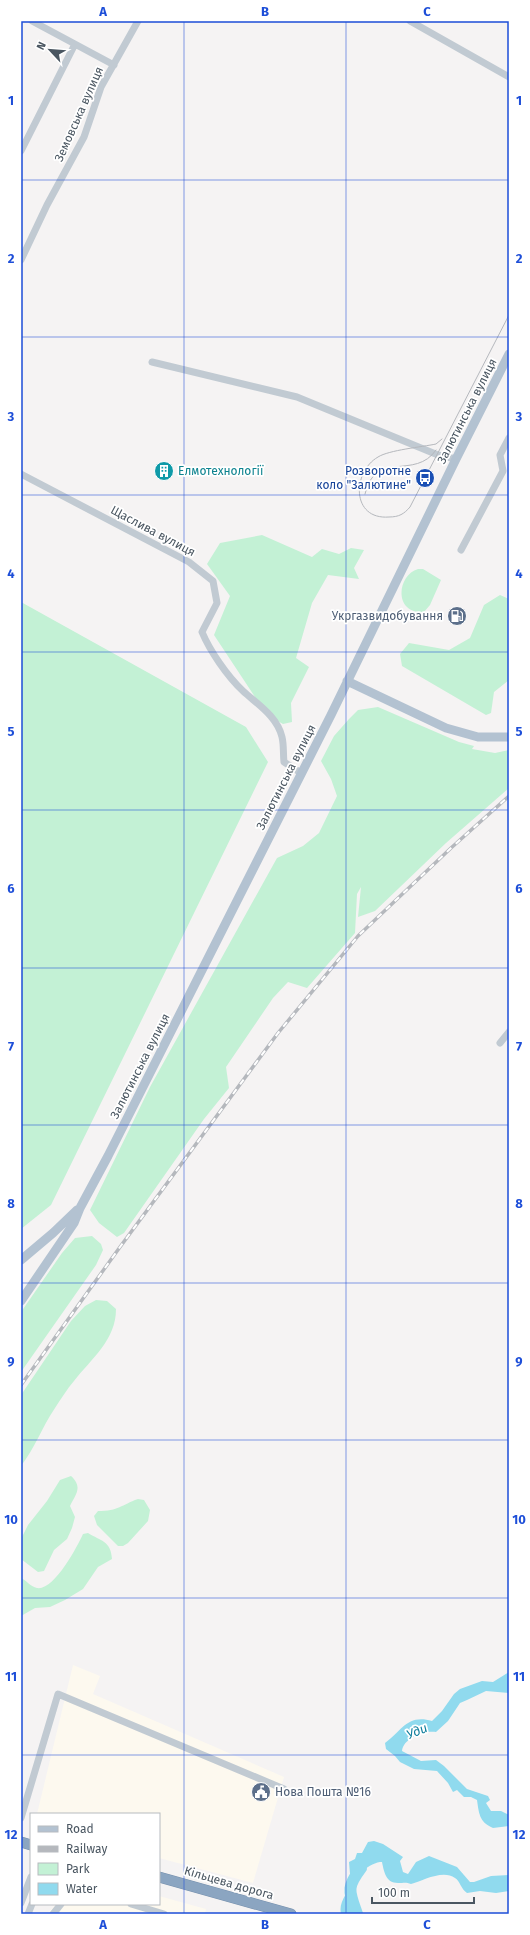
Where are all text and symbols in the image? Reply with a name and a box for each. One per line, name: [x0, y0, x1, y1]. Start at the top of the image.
text: A: [98, 4, 107, 19]
text: B: [261, 4, 269, 19]
text: C: [423, 4, 431, 19]
north arrow: [30, 30, 70, 70]
text: N: [34, 40, 49, 52]
street label: Земовська вулиця: [52, 64, 106, 164]
text: 1: [8, 93, 14, 108]
text: 1: [516, 93, 522, 108]
text: 2: [8, 251, 15, 266]
text: 2: [516, 251, 523, 266]
street label: Залютинська вулиця: [434, 356, 500, 466]
text: 3: [7, 409, 15, 424]
text: 3: [515, 409, 523, 424]
building icon: Елмотехнології: [153, 460, 175, 482]
place label: Елмотехнології: [178, 464, 264, 478]
place label: Розворотне коло "Залютине": [316, 464, 411, 492]
bus stop icon: Розворотне коло "Залютине": [414, 467, 436, 489]
street label: Щаслива вулиця: [108, 503, 198, 559]
text: 4: [7, 566, 15, 581]
text: 4: [515, 566, 523, 581]
fuel station icon: Укргазвидобування: [446, 605, 468, 627]
place label: Укргазвидобування: [332, 609, 443, 623]
street label: Залютинська вулиця: [253, 722, 319, 832]
text: 5: [8, 724, 15, 739]
text: 5: [516, 724, 523, 739]
text: 6: [7, 881, 15, 896]
text: 6: [515, 881, 523, 896]
street label: Залютинська вулиця: [107, 1011, 173, 1121]
text: 7: [8, 1039, 14, 1054]
text: 7: [516, 1039, 522, 1054]
text: 8: [7, 1196, 15, 1211]
text: 8: [515, 1196, 523, 1211]
text: 9: [7, 1354, 15, 1369]
text: 9: [515, 1354, 523, 1369]
text: 10: [4, 1512, 18, 1527]
text: 10: [512, 1512, 526, 1527]
text: 11: [5, 1669, 17, 1684]
text: 11: [513, 1669, 525, 1684]
water label: Уди: [404, 1720, 430, 1742]
public building icon: Нова Пошта №16: [250, 1781, 272, 1803]
place label: Нова Пошта №16: [275, 1785, 371, 1799]
legend: [30, 1813, 160, 1905]
text: Road: [66, 1822, 94, 1836]
text: 12: [5, 1827, 18, 1842]
text: 12: [513, 1827, 526, 1842]
text: Railway: [66, 1842, 107, 1856]
text: Park: [66, 1862, 90, 1876]
street label: Кільцева дорога: [183, 1864, 275, 1902]
scale bar: [372, 1879, 474, 1905]
text: Water: [66, 1882, 98, 1896]
text: 100 m: [378, 1886, 410, 1900]
text: A: [98, 1917, 107, 1932]
text: B: [261, 1917, 269, 1932]
text: C: [423, 1917, 431, 1932]

